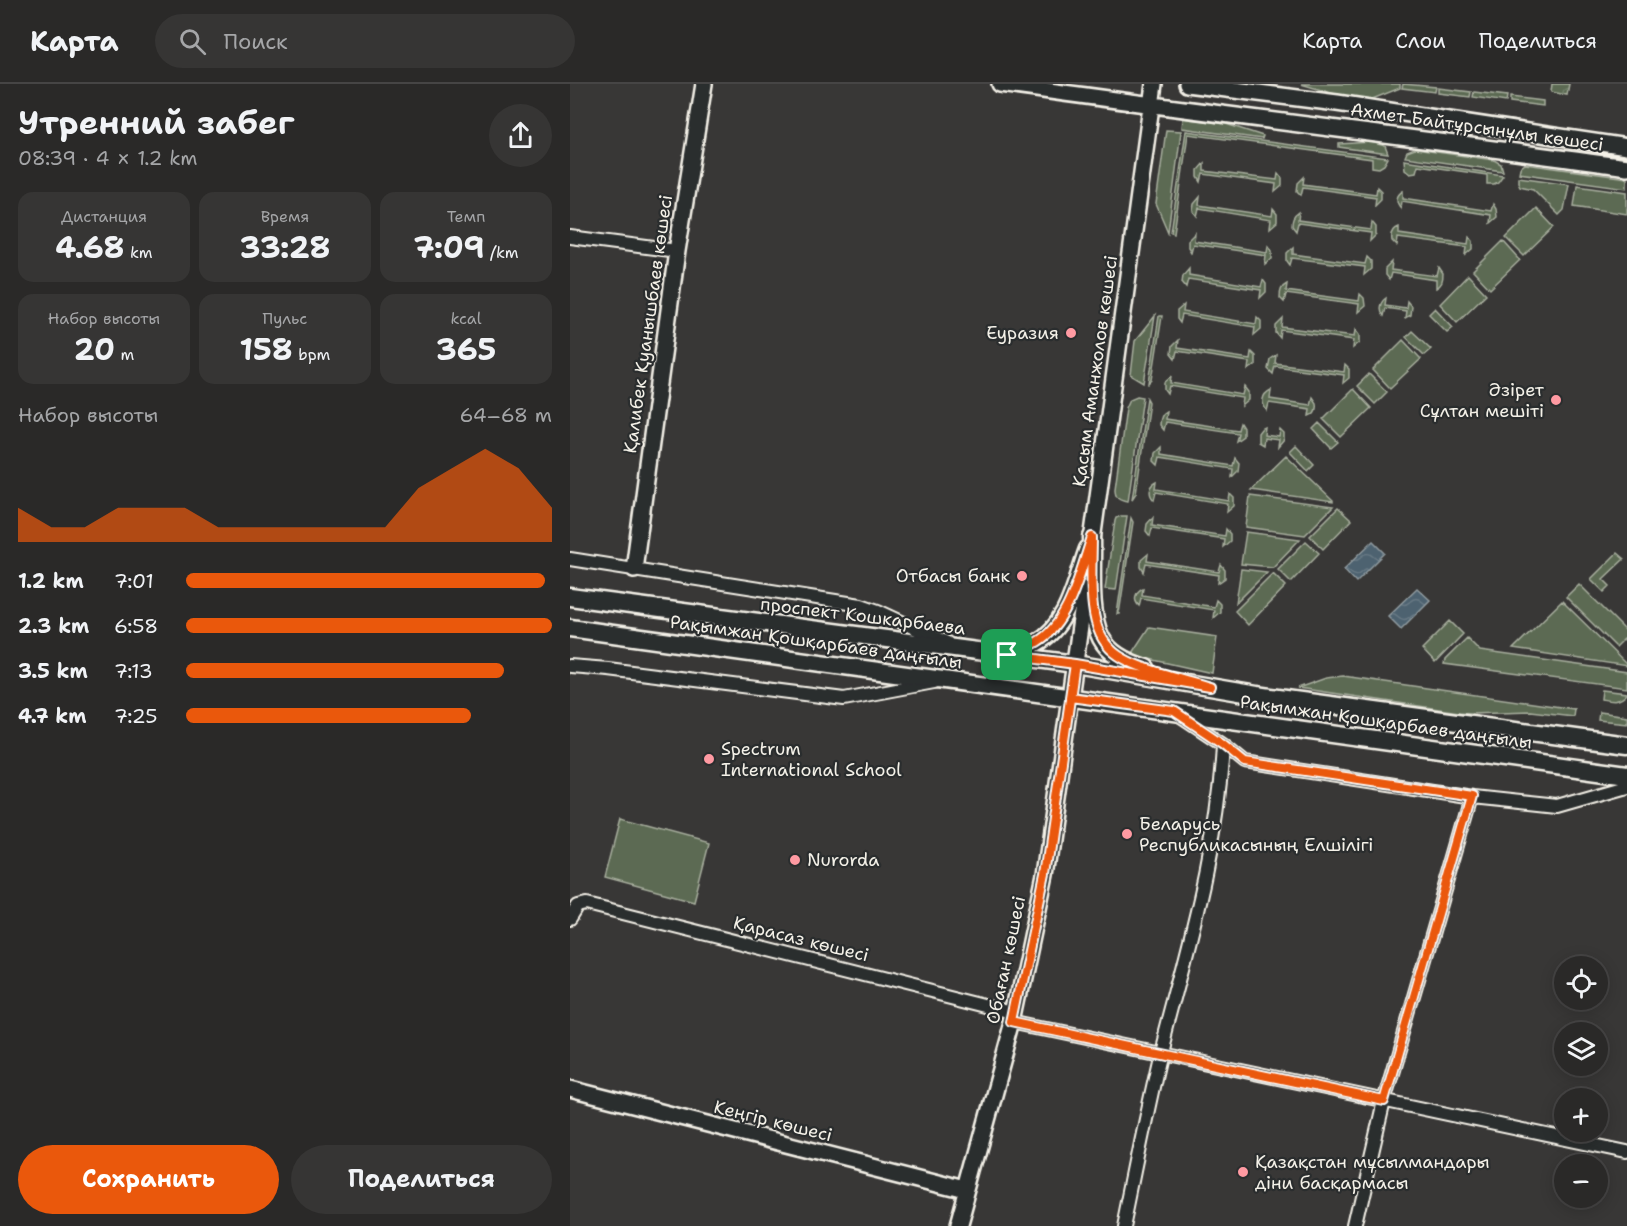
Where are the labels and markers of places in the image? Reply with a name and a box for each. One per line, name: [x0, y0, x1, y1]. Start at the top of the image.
place label: Еуразия: [986, 321, 1059, 345]
marker: Еуразия: [1064, 326, 1078, 340]
place label: Әзірет Сұлтан мешіті: [1420, 378, 1545, 423]
marker: Әзірет Сұлтан мешіті: [1549, 393, 1563, 407]
place label: Отбасы банк: [896, 564, 1010, 588]
marker: Отбасы банк: [1015, 569, 1029, 583]
pin: [981, 629, 1032, 680]
place label: Spectrum International School: [721, 737, 902, 782]
marker: Spectrum International School: [702, 752, 716, 766]
place label: Беларусь Республикасының Елшілігі: [1139, 812, 1373, 857]
marker: Беларусь Республикасының Елшілігі: [1120, 827, 1134, 841]
place label: Nurorda: [807, 848, 880, 872]
marker: Nurorda: [788, 853, 802, 867]
place label: Қазақстан мұсылмандары діни басқармасы: [1255, 1150, 1490, 1195]
marker: Қазақстан мұсылмандары діни басқармасы: [1236, 1165, 1250, 1179]

